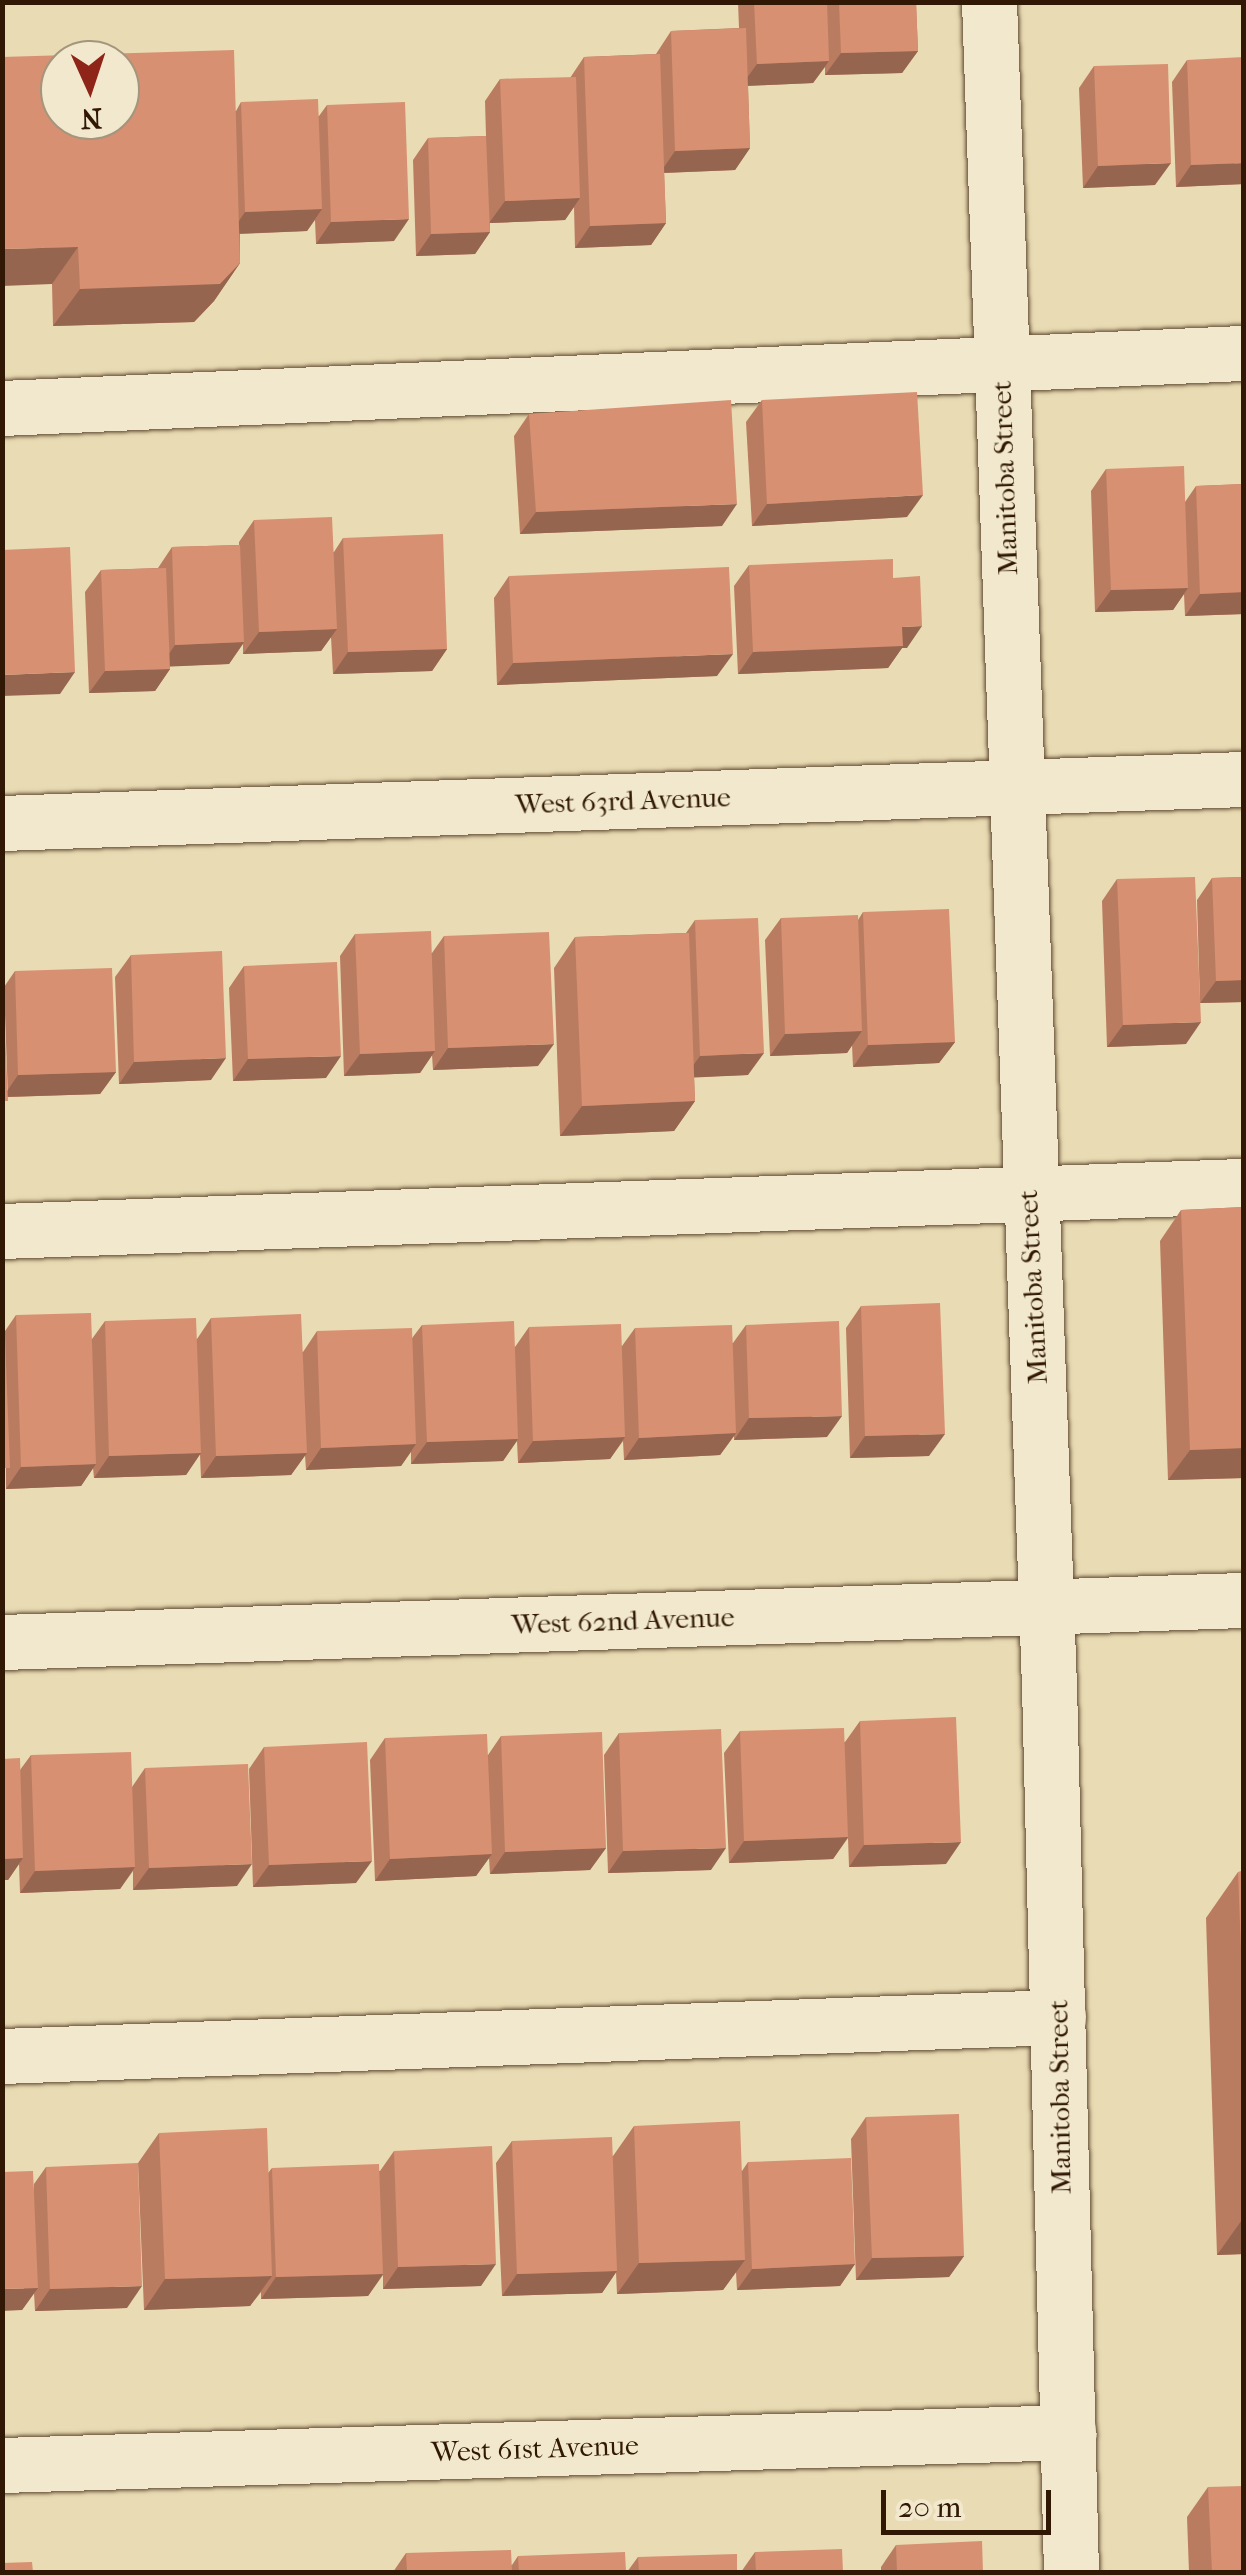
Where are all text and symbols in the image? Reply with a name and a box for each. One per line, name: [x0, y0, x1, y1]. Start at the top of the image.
north arrow: [40, 40, 140, 140]
text: N: [80, 101, 103, 135]
street label: Manitoba Street: [985, 380, 1025, 576]
street label: West 63rd Avenue: [515, 780, 731, 822]
street label: Manitoba Street: [1011, 1189, 1055, 1385]
street label: West 62nd Avenue: [511, 1600, 735, 1642]
street label: Manitoba Street: [1042, 1999, 1078, 2195]
street label: West 61st Avenue: [431, 2429, 639, 2469]
scale bar: [886, 2470, 1056, 2532]
text: 20 m: [898, 2490, 961, 2525]

